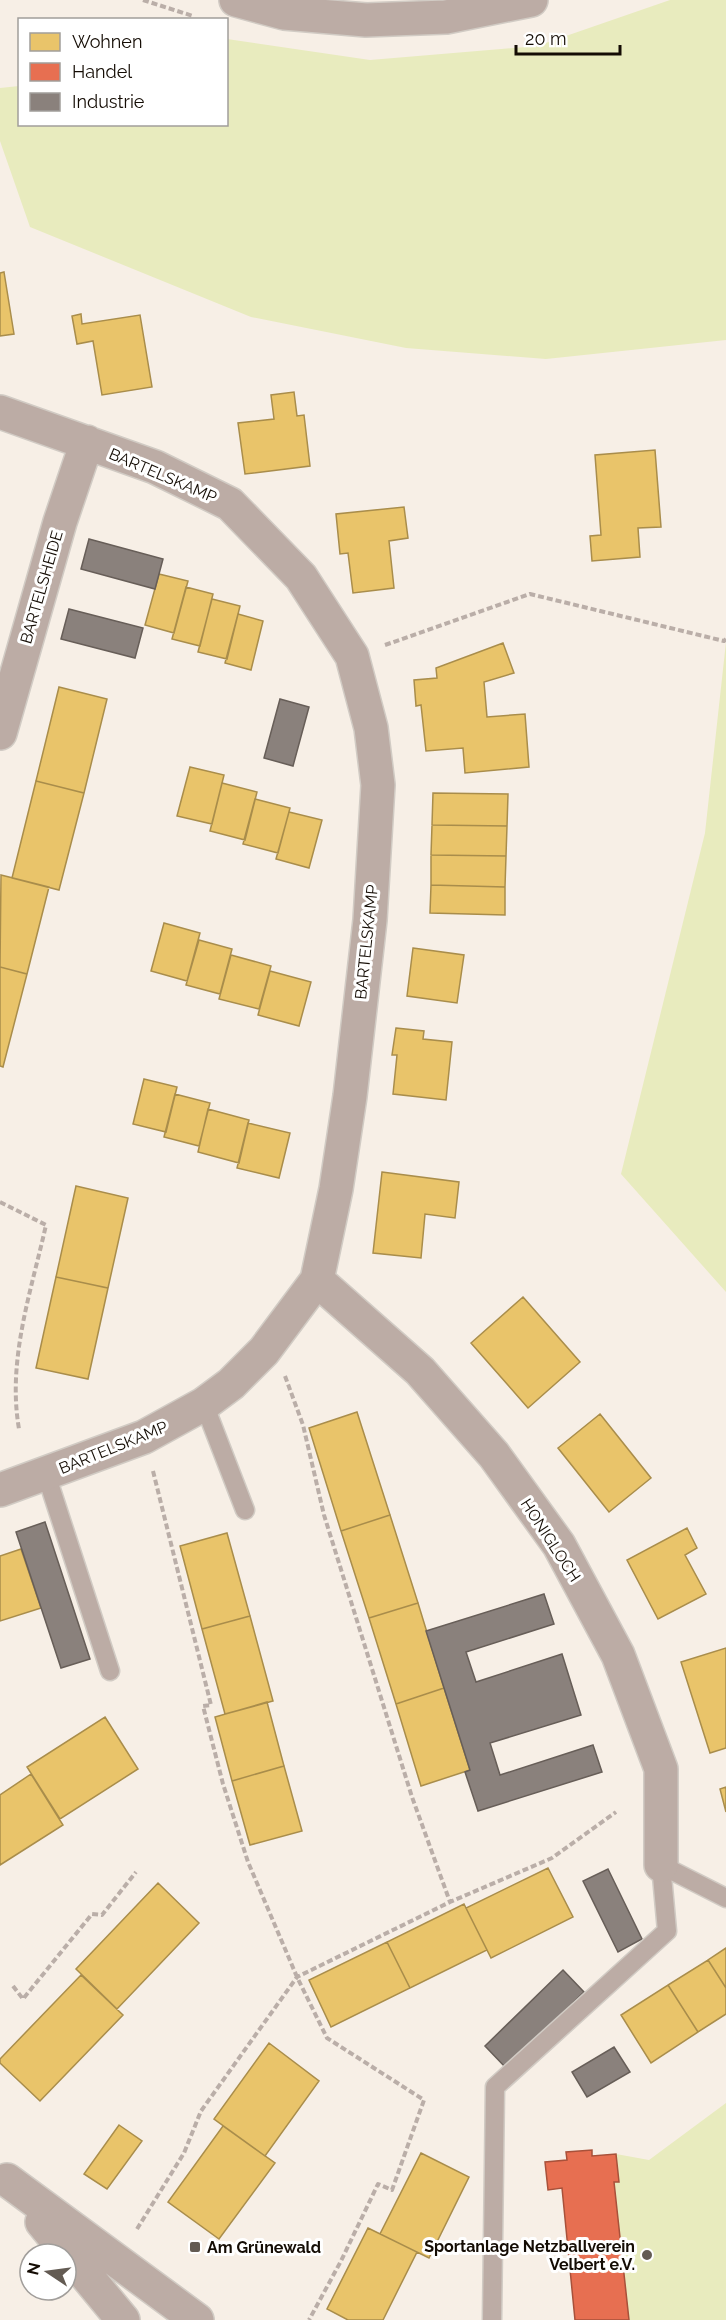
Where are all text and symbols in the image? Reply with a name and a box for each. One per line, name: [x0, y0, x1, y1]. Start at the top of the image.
legend: [18, 18, 228, 126]
scale bar: [516, 18, 620, 56]
text: 20 m: [525, 28, 567, 49]
text: Wohnen: [72, 31, 142, 52]
text: Handel: [72, 61, 132, 82]
text: Industrie: [72, 91, 145, 112]
street label: BARTELSKAMP: [106, 444, 220, 507]
street label: BARTELSHEIDE: [16, 528, 67, 646]
street label: BARTELSKAMP: [351, 884, 382, 1000]
street label: BARTELSKAMP: [56, 1417, 170, 1478]
street label: HONIGLOCH: [517, 1495, 584, 1585]
place label: Sportanlage Netzballverein Velbert e.V.: [424, 2237, 635, 2274]
place label: Am Grünewald: [207, 2238, 321, 2257]
marker: Am Grünewald: [188, 2240, 202, 2254]
north arrow: [18, 2242, 78, 2302]
marker: Sportanlage Netzballverein Velbert e.V.: [640, 2248, 654, 2262]
text: N: [23, 2261, 45, 2277]

